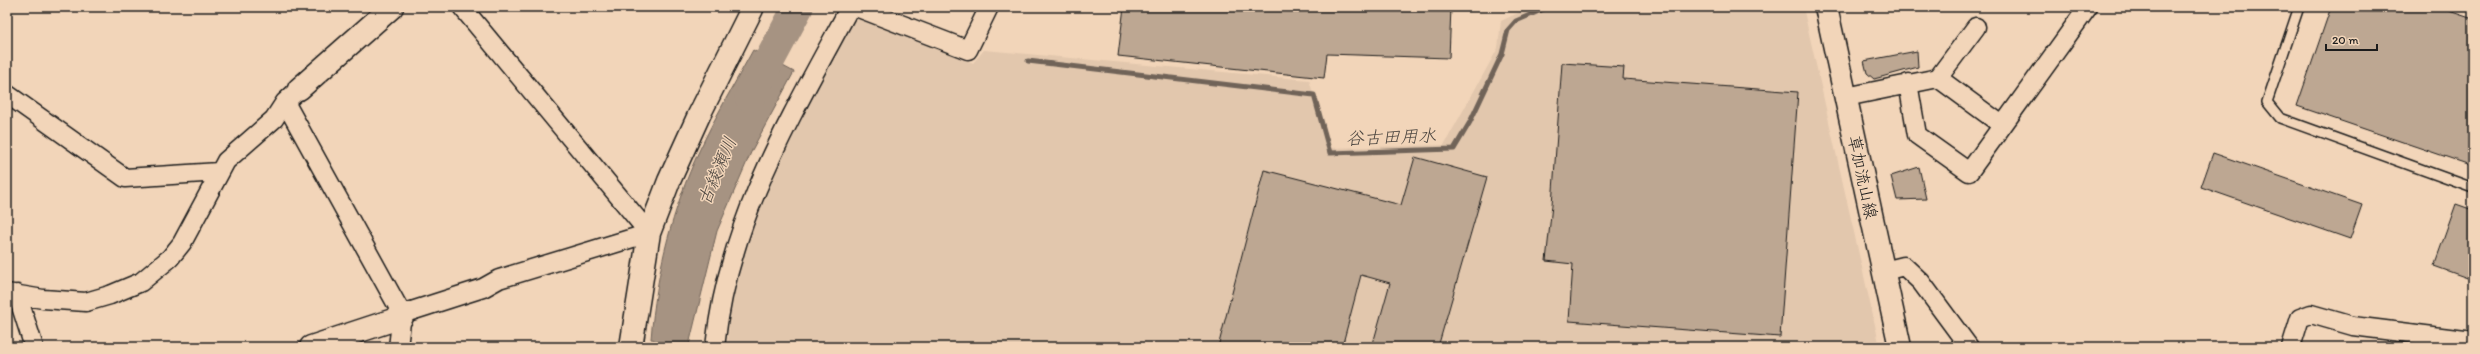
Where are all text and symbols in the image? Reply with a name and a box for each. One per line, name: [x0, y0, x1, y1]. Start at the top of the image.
scale bar: [2326, 26, 2377, 52]
text: 20 m: [2332, 33, 2359, 47]
water label: 谷古田用水: [1346, 124, 1436, 150]
street label: 草加流山線: [1844, 133, 1882, 221]
water label: 古綾瀬川: [693, 134, 741, 208]

